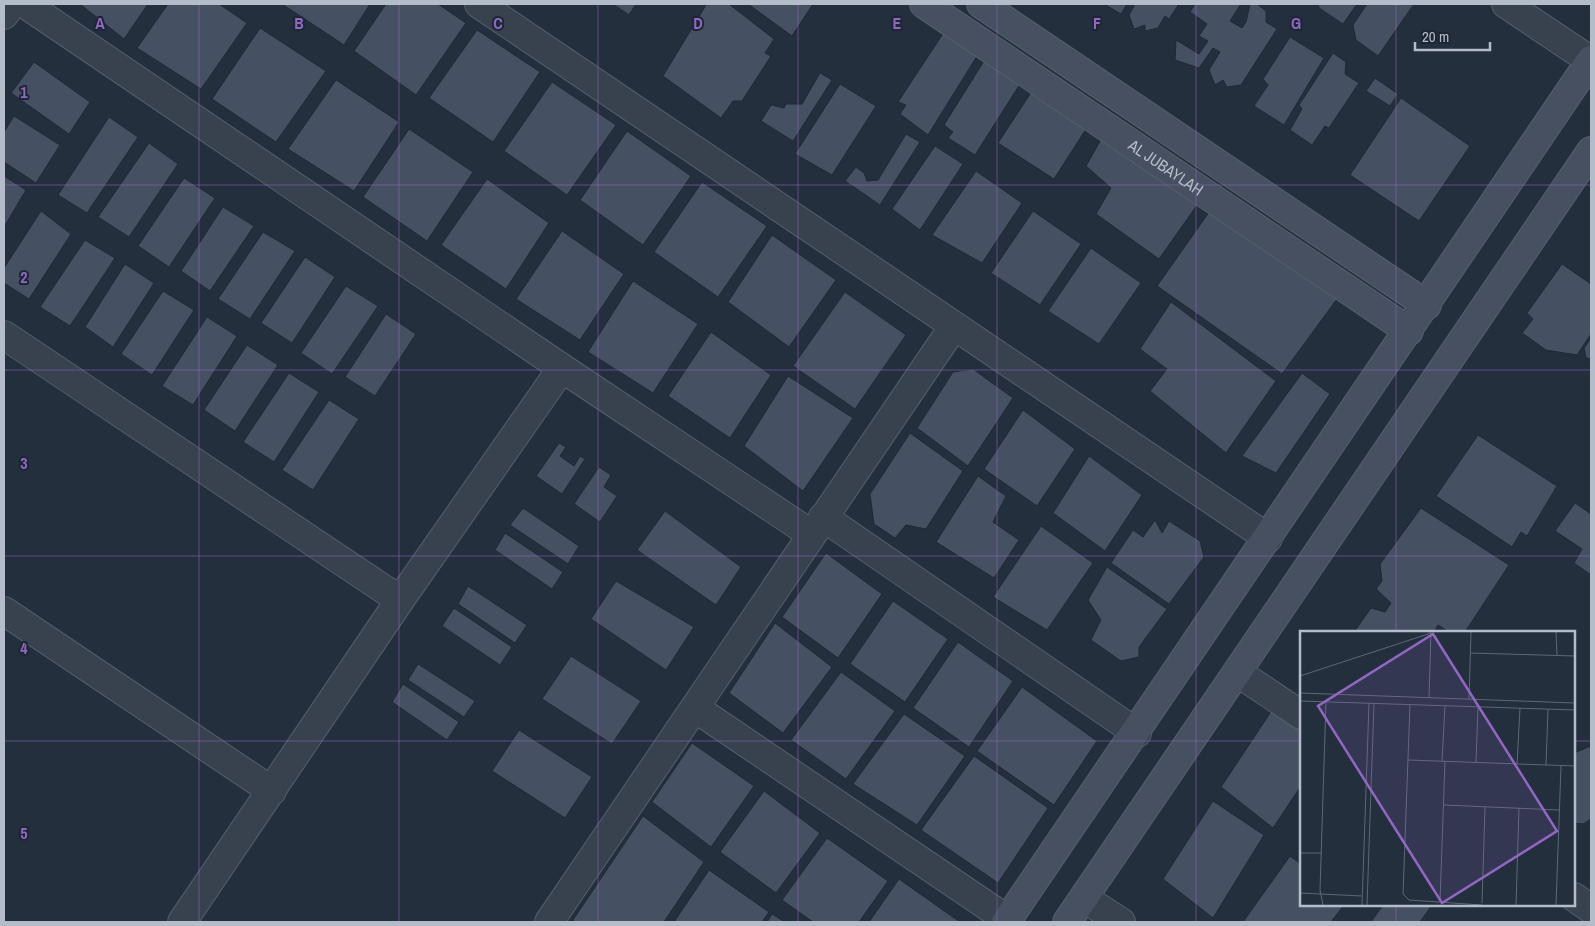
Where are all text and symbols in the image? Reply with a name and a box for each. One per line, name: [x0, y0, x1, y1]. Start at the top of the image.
text: A: [95, 12, 105, 34]
text: B: [294, 12, 304, 34]
text: C: [493, 12, 503, 34]
text: D: [693, 12, 703, 34]
text: E: [893, 12, 902, 34]
text: F: [1093, 12, 1101, 34]
text: G: [1291, 12, 1301, 34]
scale bar: [1415, 20, 1490, 52]
text: 20 m: [1422, 26, 1449, 47]
text: 1: [20, 81, 28, 103]
street label: AL JUBAYLAH: [1123, 133, 1208, 200]
text: 2: [20, 266, 28, 288]
text: 3: [20, 452, 28, 474]
inset map: [1300, 631, 1575, 906]
text: 4: [20, 637, 28, 659]
text: 5: [20, 822, 28, 844]

